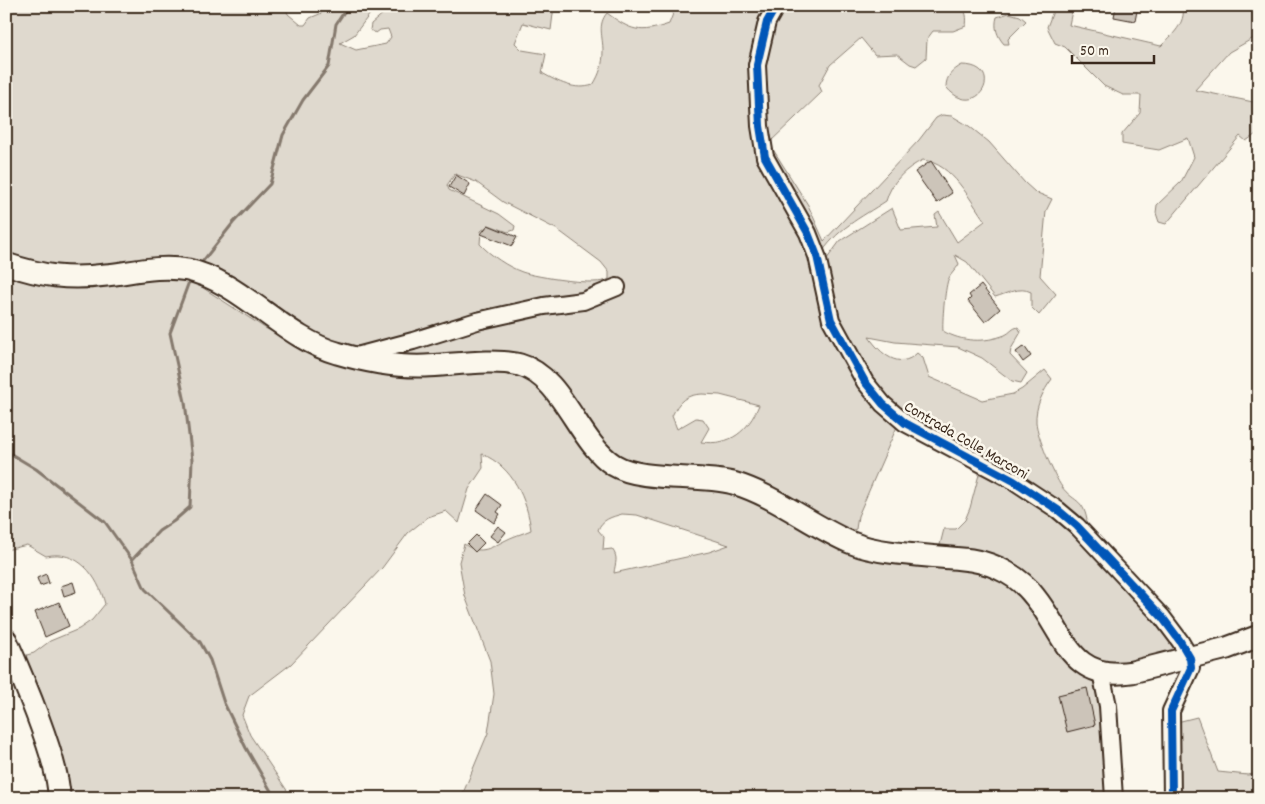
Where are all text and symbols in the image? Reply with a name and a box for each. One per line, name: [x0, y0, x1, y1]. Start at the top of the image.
scale bar: [1072, 32, 1155, 64]
text: 50 m: [1080, 41, 1109, 63]
street label: Contrada Colle Marconi: [899, 396, 1032, 486]

